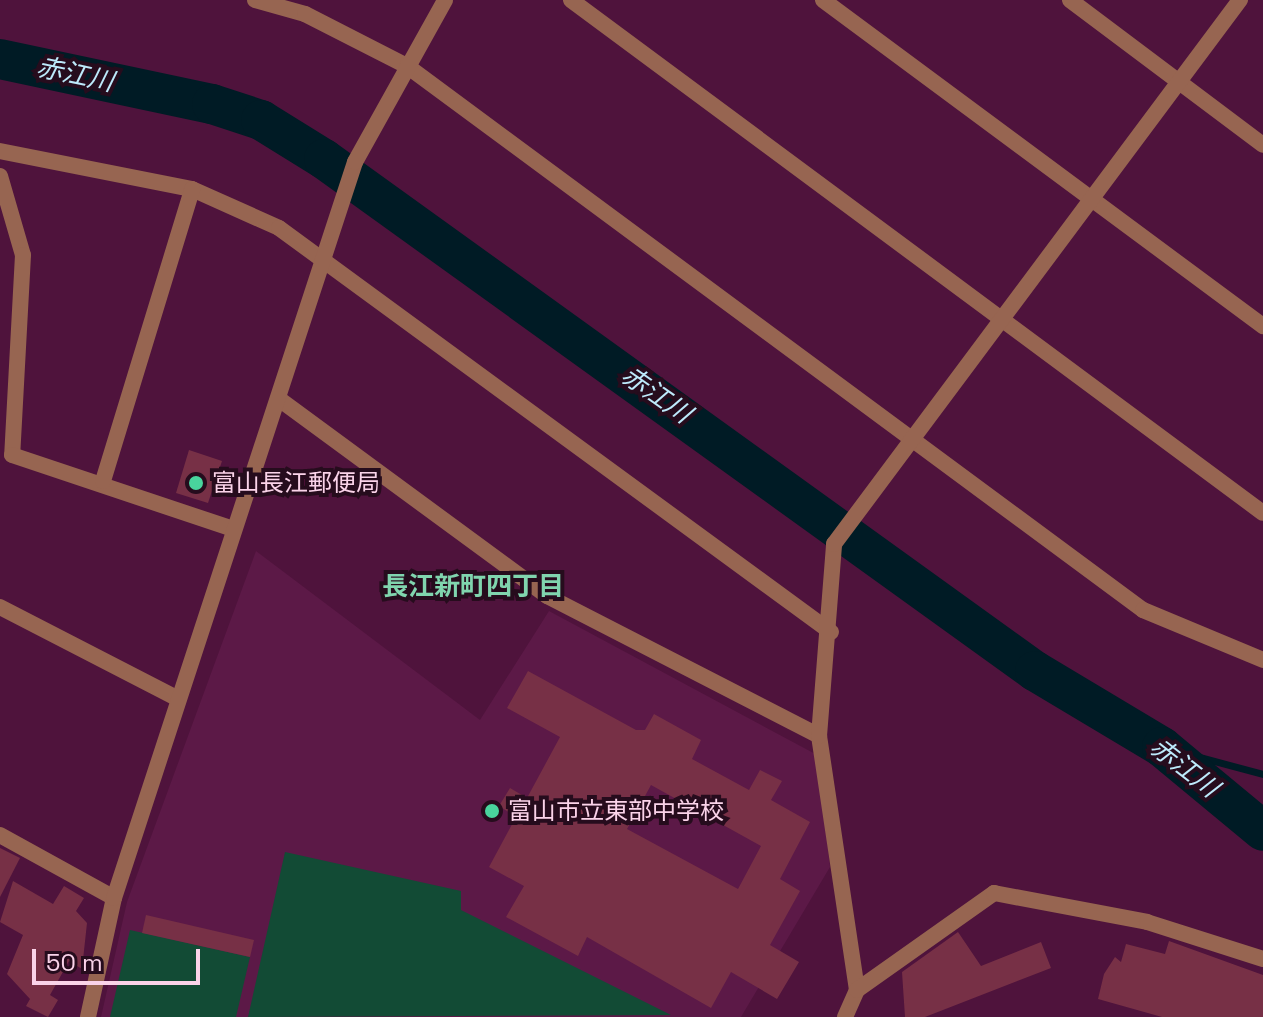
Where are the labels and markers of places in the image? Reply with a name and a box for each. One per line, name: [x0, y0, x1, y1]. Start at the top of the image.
place label: 富山長江郵便局: [212, 469, 380, 497]
marker: 富山長江郵便局: [187, 474, 205, 492]
place label: 富山市立東部中学校: [508, 797, 724, 825]
marker: 富山市立東部中学校: [483, 802, 501, 820]

